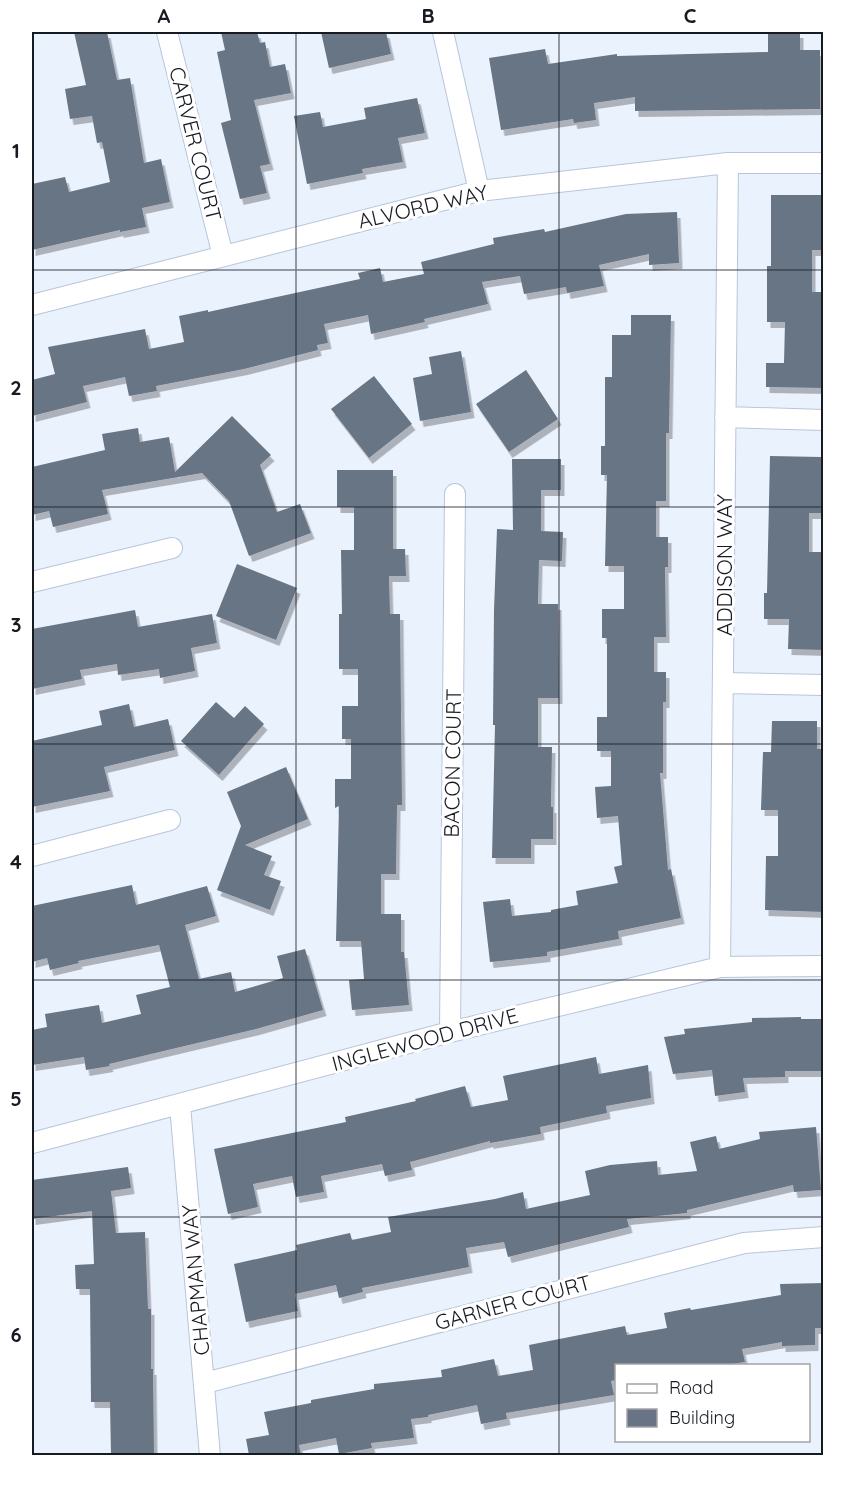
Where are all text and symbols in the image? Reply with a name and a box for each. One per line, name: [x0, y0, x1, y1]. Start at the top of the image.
text: A: [158, 3, 171, 28]
text: B: [421, 3, 435, 28]
text: C: [684, 3, 697, 28]
street label: CARVER COURT: [164, 64, 228, 224]
text: 1: [12, 138, 20, 163]
street label: ALVORD WAY: [355, 178, 491, 234]
text: 2: [10, 375, 22, 400]
street label: ADDISON WAY: [711, 494, 737, 636]
text: 3: [11, 612, 21, 637]
street label: BACON COURT: [438, 688, 466, 838]
text: 4: [10, 849, 22, 874]
street label: INGLEWOOD DRIVE: [329, 1002, 521, 1076]
text: 5: [10, 1086, 22, 1111]
street label: CHAPMAN WAY: [175, 1203, 215, 1357]
street label: GARNER COURT: [432, 1269, 594, 1335]
text: 6: [10, 1322, 22, 1347]
legend: [615, 1364, 810, 1442]
text: Road: [669, 1376, 714, 1399]
text: Building: [669, 1406, 735, 1429]

